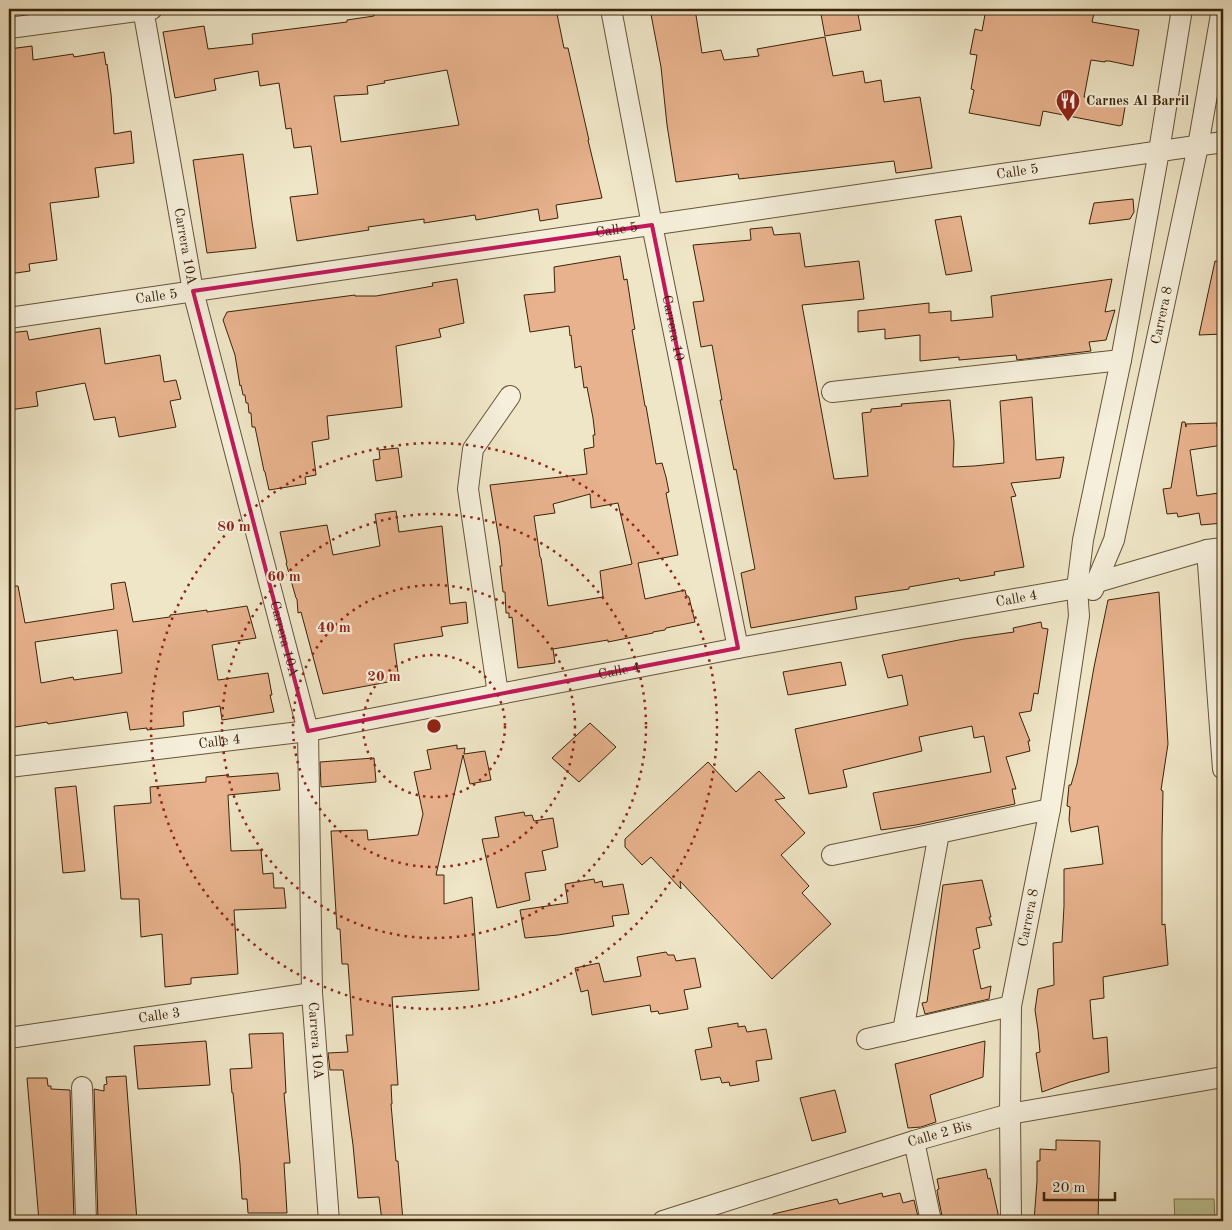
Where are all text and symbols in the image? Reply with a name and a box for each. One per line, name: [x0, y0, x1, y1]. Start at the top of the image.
restaurant icon: Carnes Al Barril: [1055, 88, 1081, 122]
place label: Carnes Al Barril: [1086, 94, 1189, 108]
street label: Calle 5: [995, 162, 1039, 182]
street label: Carrera 10A: [171, 207, 199, 286]
street label: Calle 5: [595, 220, 639, 240]
street label: Carrera 8: [1149, 285, 1175, 346]
street label: Calle 5: [134, 287, 178, 307]
street label: Carrera 10: [659, 294, 686, 362]
text: 80 m: [217, 520, 251, 535]
text: 60 m: [267, 570, 301, 585]
street label: Calle 4: [994, 588, 1039, 609]
street label: Carrera 10A: [267, 600, 301, 679]
text: 40 m: [317, 621, 351, 636]
street label: Calle 4: [597, 660, 641, 682]
text: 20 m: [367, 670, 401, 685]
centre of rings: [425, 717, 443, 735]
street label: Calle 4: [198, 732, 241, 751]
street label: Carrera 8: [1016, 887, 1041, 948]
street label: Carrera 10A: [306, 1001, 325, 1080]
street label: Calle 3: [137, 1006, 181, 1026]
street label: Calle 2 Bis: [906, 1118, 973, 1150]
scale bar: [1044, 1170, 1116, 1202]
text: 20 m: [1052, 1181, 1086, 1196]

